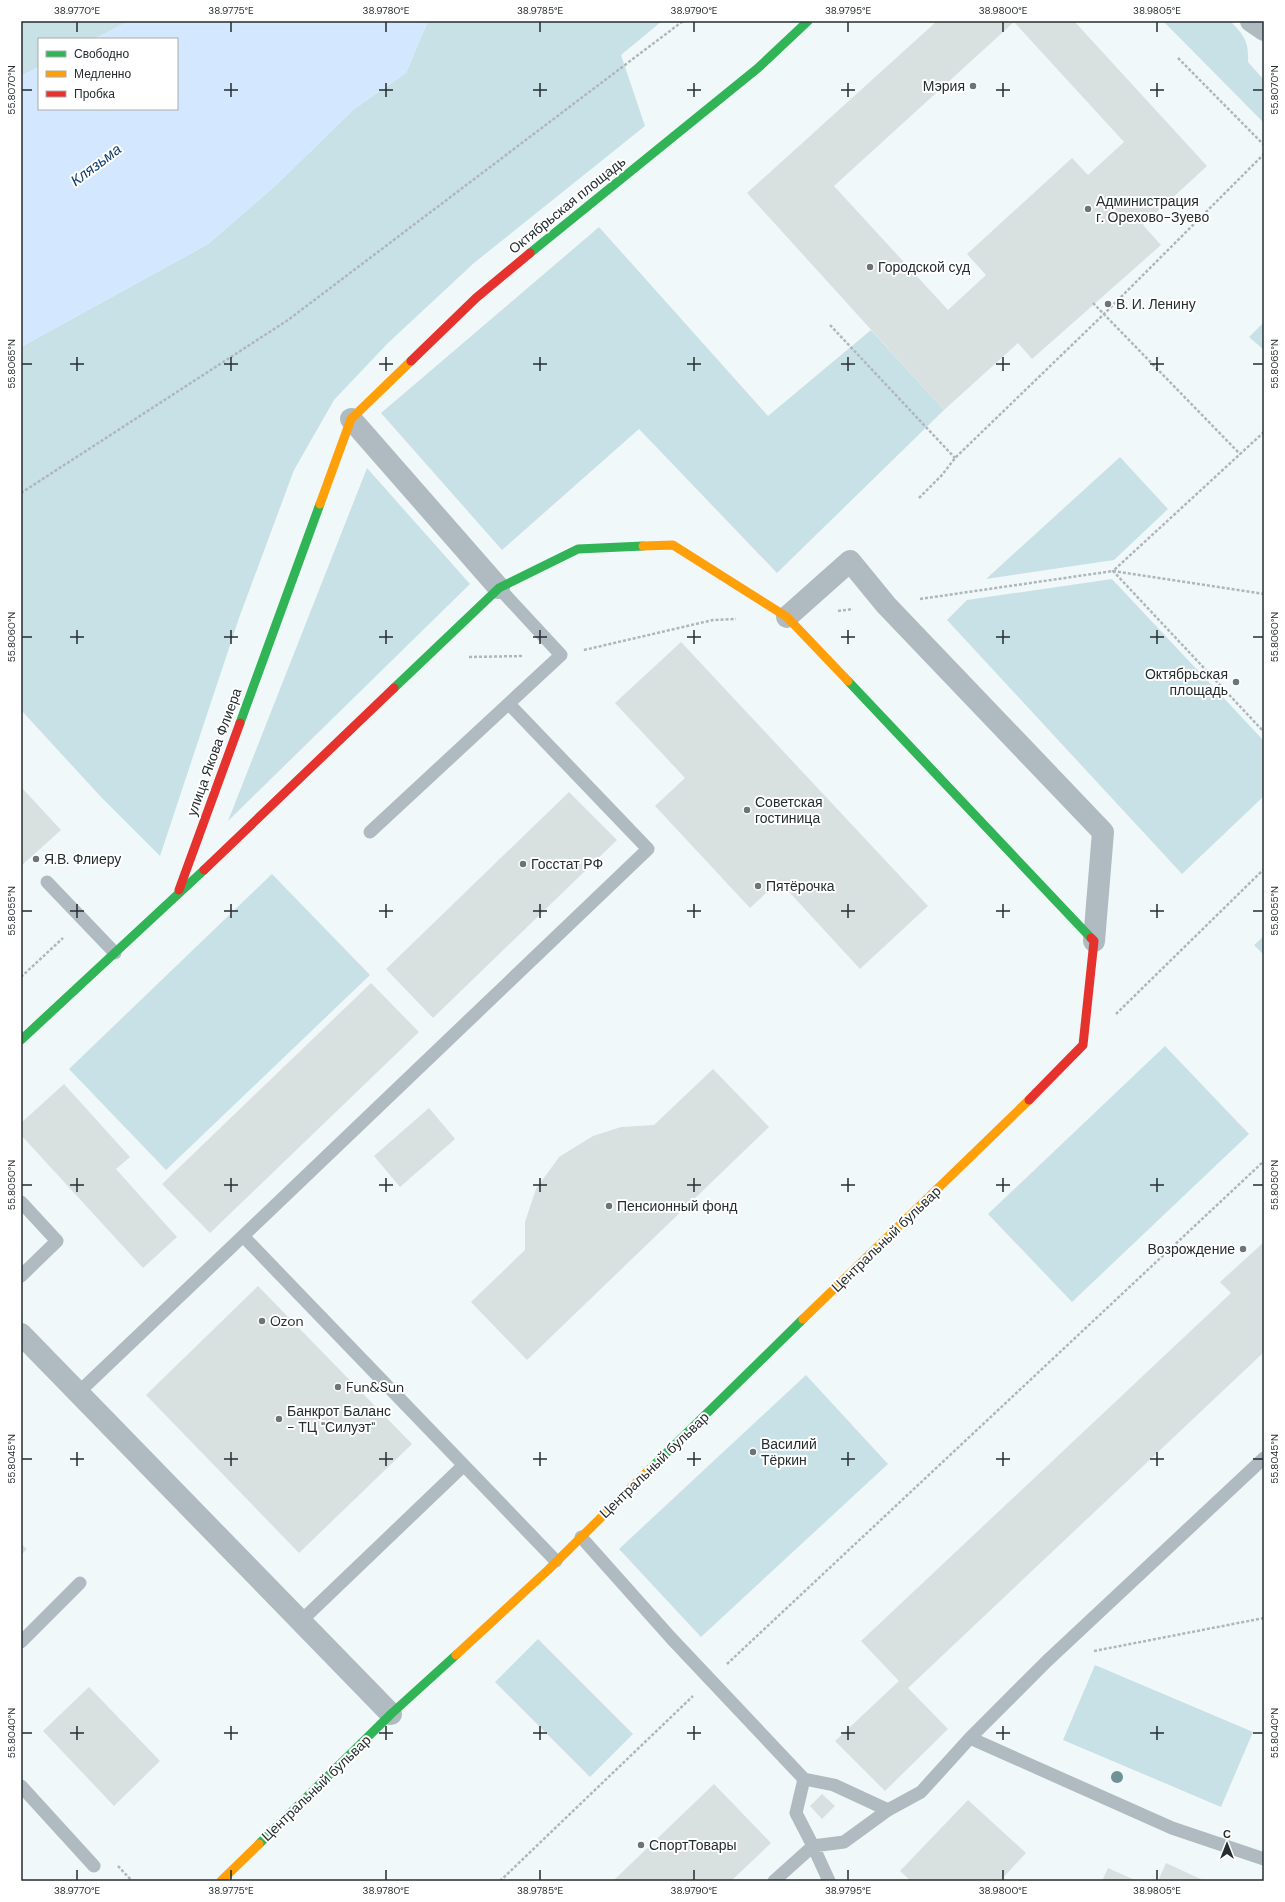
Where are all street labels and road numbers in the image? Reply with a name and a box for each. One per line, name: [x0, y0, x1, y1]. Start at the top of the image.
street label: Октябрьская площадь: [505, 152, 629, 258]
street label: улица Якова Флиера: [183, 685, 246, 818]
street label: Центральный бульвар: [827, 1182, 945, 1296]
street label: Центральный бульвар: [595, 1408, 713, 1522]
street label: Центральный бульвар: [257, 1731, 375, 1845]

